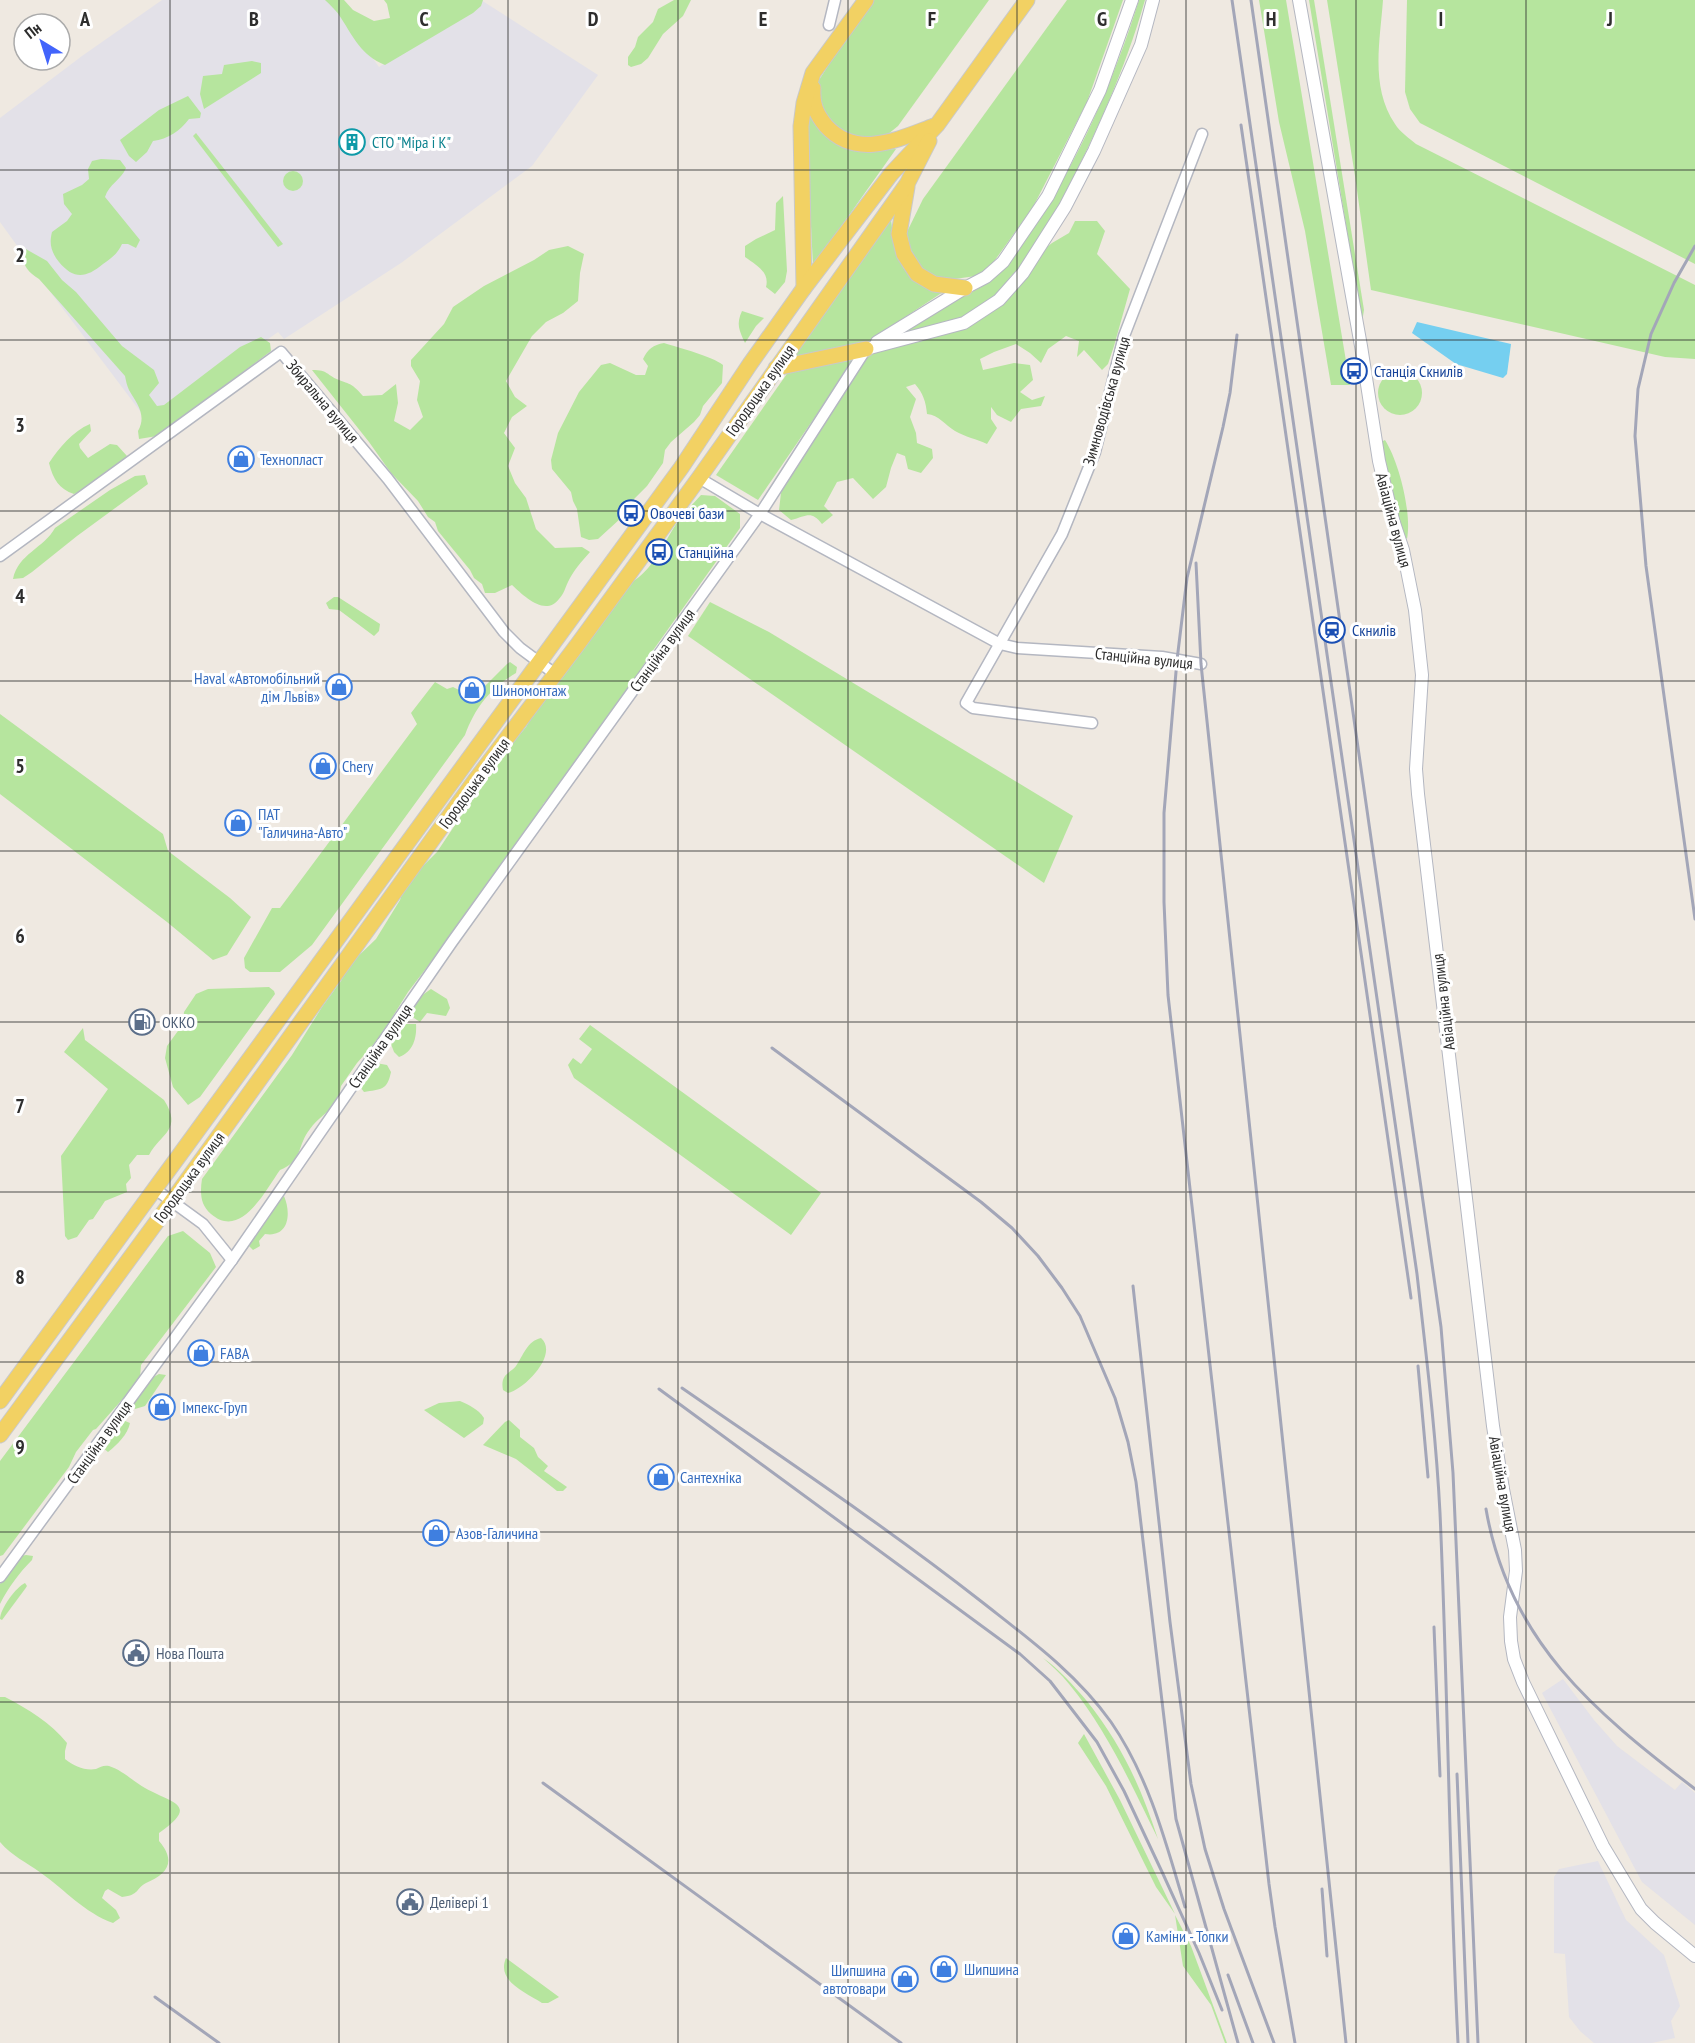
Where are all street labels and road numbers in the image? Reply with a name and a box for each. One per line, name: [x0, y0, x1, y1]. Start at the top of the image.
street label: Зимноводівська вулиця: [1078, 334, 1134, 468]
street label: Городоцька вулиця: [721, 340, 799, 440]
street label: Збиральна вулиця: [282, 355, 364, 447]
street label: Авіаційна вулиця: [1372, 470, 1416, 570]
street label: Станційна вулиця: [625, 604, 699, 696]
street label: Станційна вулиця: [1094, 643, 1194, 673]
street label: Городоцька вулиця: [434, 734, 514, 832]
street label: Авіаційна вулиця: [1427, 953, 1459, 1051]
street label: Станційна вулиця: [344, 1000, 416, 1092]
street label: Городоцька вулиця: [149, 1128, 229, 1226]
street label: Станційна вулиця: [62, 1396, 136, 1488]
street label: Авіаційна вулиця: [1485, 1434, 1521, 1534]

